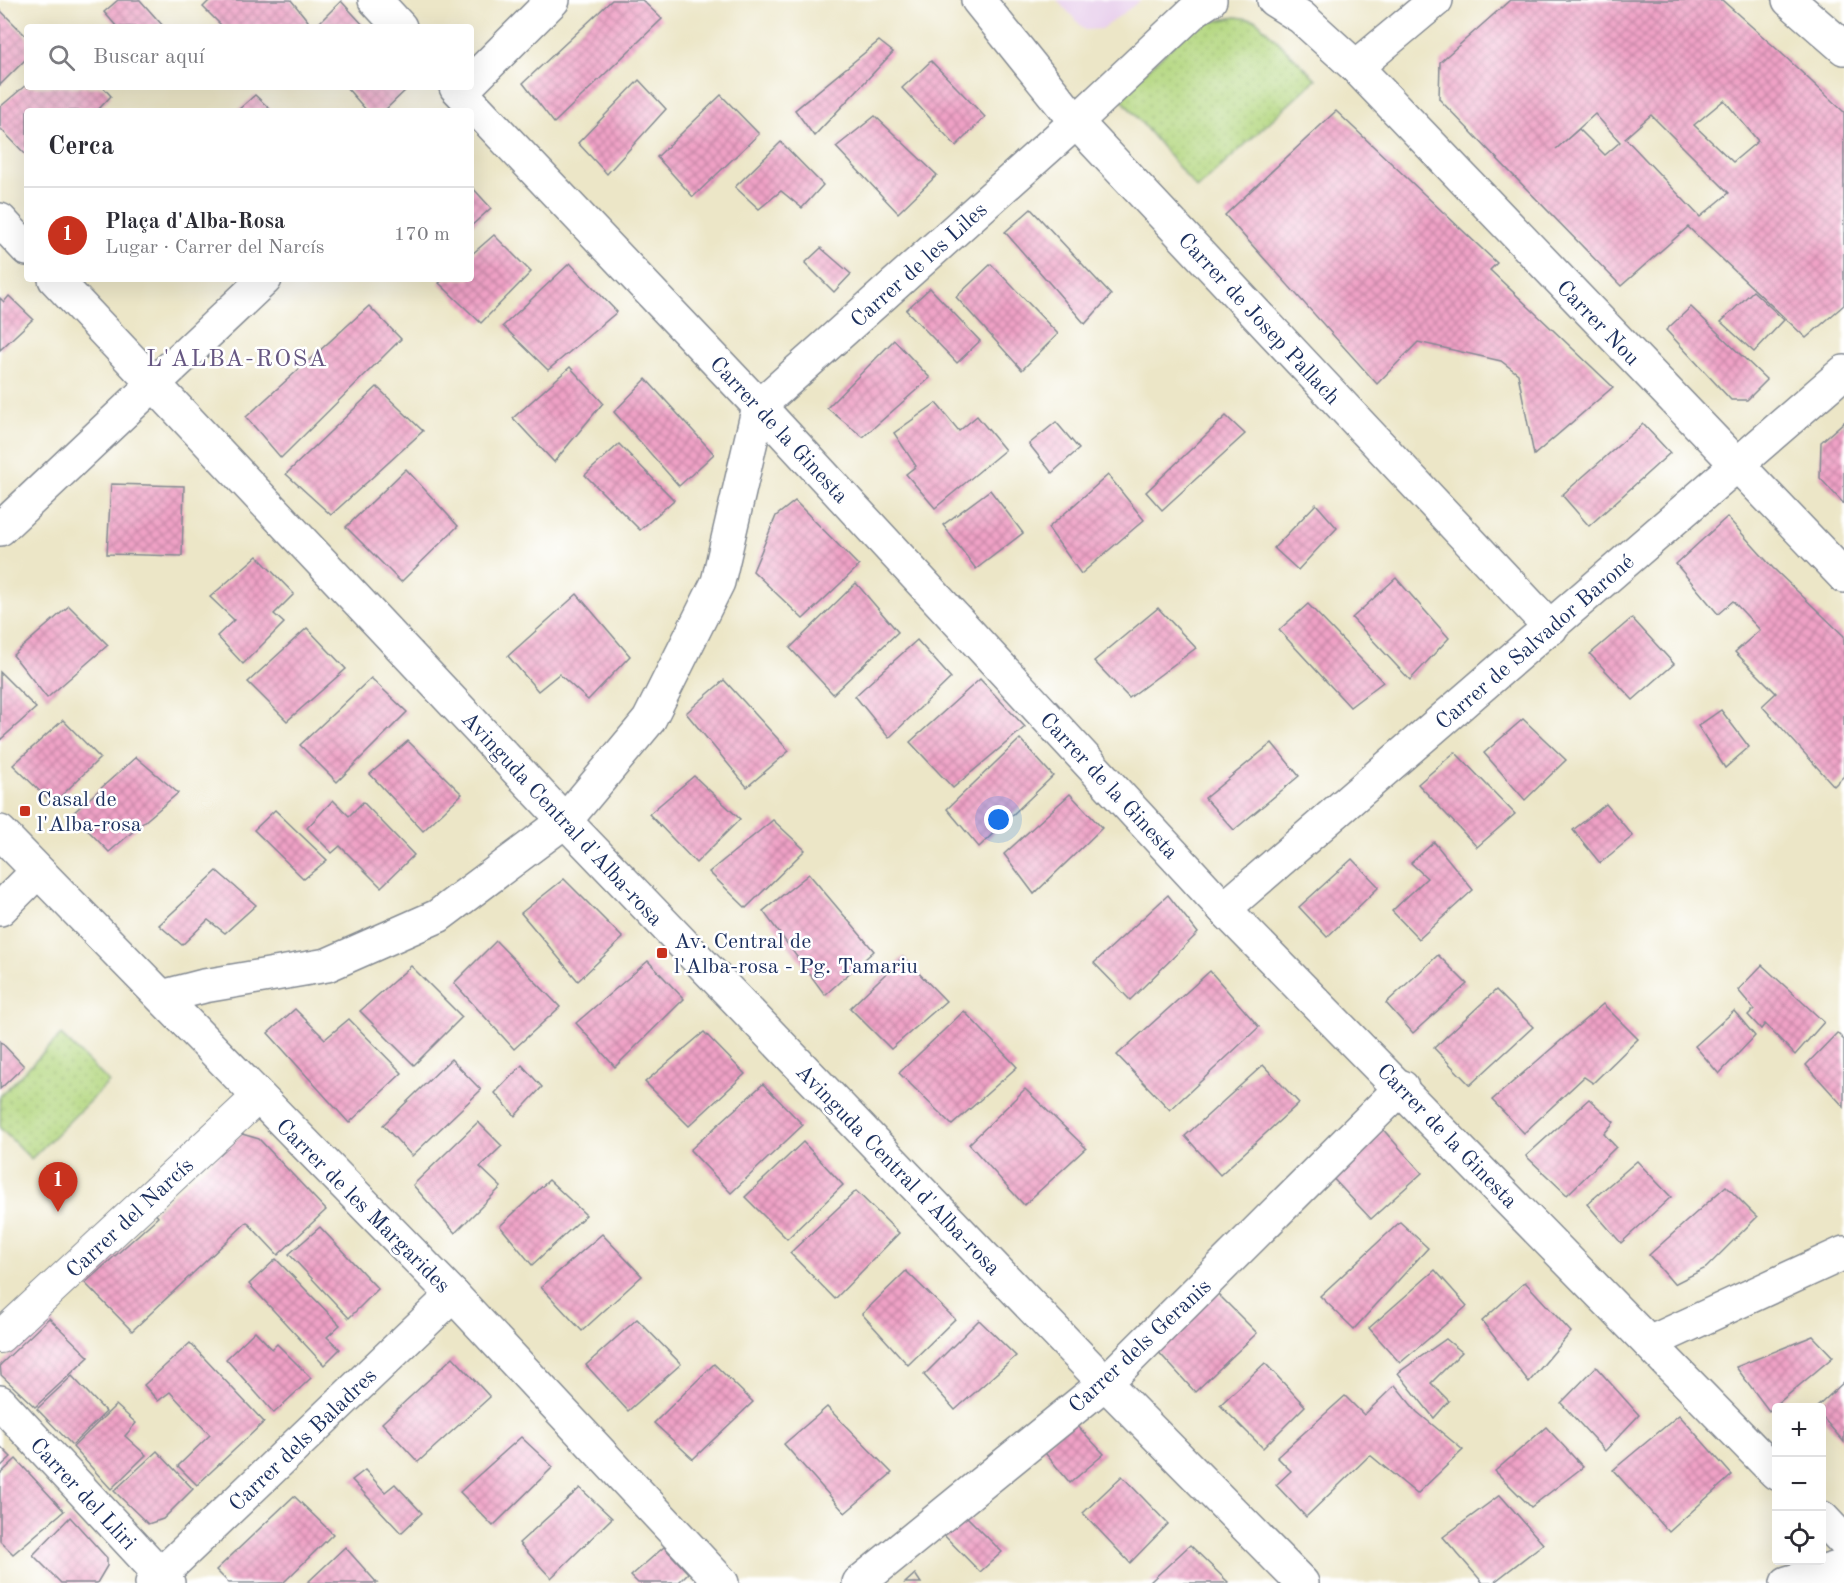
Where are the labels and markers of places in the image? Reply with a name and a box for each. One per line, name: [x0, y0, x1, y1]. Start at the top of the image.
place label: Casal de l'Alba-rosa: [37, 789, 142, 836]
marker: Casal de l'Alba-rosa: [18, 804, 32, 818]
place label: Av. Central de l'Alba-rosa - Pg. Tamariu: [674, 931, 918, 978]
marker: Av. Central de l'Alba-rosa - Pg. Tamariu: [655, 946, 669, 960]
pin: 1: [38, 1162, 78, 1212]

